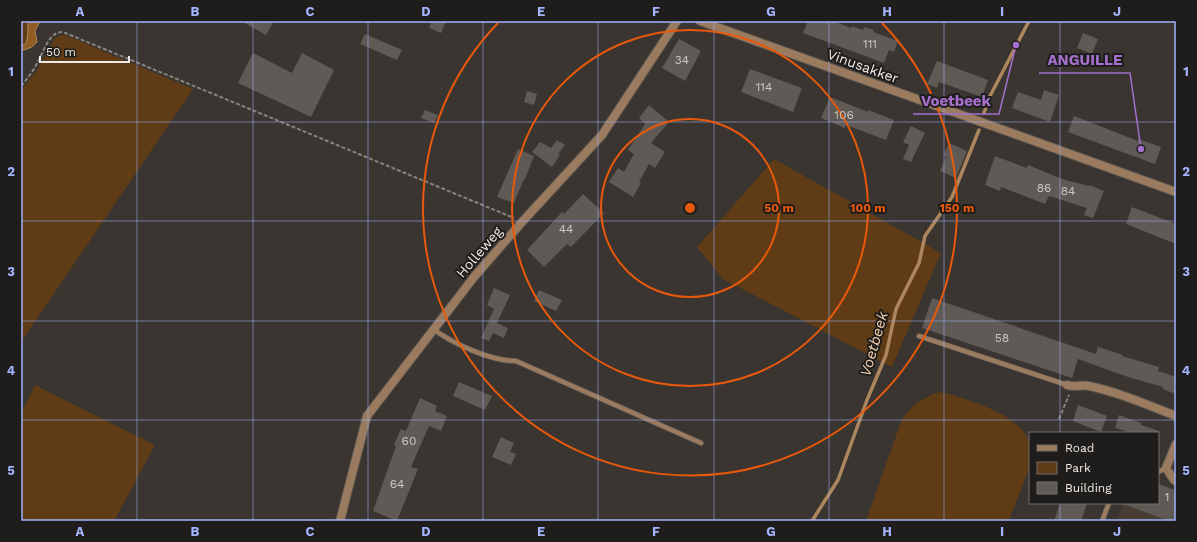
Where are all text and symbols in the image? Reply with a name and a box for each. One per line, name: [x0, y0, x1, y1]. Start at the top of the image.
text: A: [76, 4, 85, 19]
text: B: [191, 4, 200, 19]
text: C: [306, 4, 315, 19]
text: D: [421, 4, 431, 19]
text: E: [537, 4, 545, 19]
text: F: [652, 4, 660, 19]
text: G: [766, 4, 776, 19]
text: H: [882, 4, 892, 19]
text: I: [1000, 4, 1004, 19]
text: J: [1113, 4, 1121, 19]
house number: 111: [863, 37, 877, 51]
scale bar: [40, 38, 129, 64]
text: 50 m: [46, 45, 76, 59]
street label: Vinusakker: [825, 46, 901, 86]
callout: ANGUILLE: [1039, 46, 1130, 73]
text: ANGUILLE: [1047, 51, 1123, 69]
house number: 34: [675, 53, 689, 67]
text: 1: [8, 64, 14, 79]
text: 1: [1183, 64, 1189, 79]
house number: 114: [756, 80, 772, 94]
callout: Voetbeek: [913, 87, 999, 114]
text: Voetbeek: [921, 92, 992, 110]
house number: 106: [834, 108, 854, 122]
text: 2: [7, 164, 15, 179]
text: 2: [1182, 164, 1190, 179]
house number: 86: [1037, 181, 1051, 195]
house number: 84: [1061, 184, 1075, 198]
centre of rings: [683, 201, 697, 215]
text: 50 m: [764, 201, 794, 215]
text: 100 m: [850, 201, 886, 215]
text: 150 m: [940, 201, 974, 215]
house number: 44: [559, 222, 573, 236]
street label: Holleweg: [453, 223, 506, 281]
text: 3: [7, 264, 15, 279]
text: 3: [1182, 264, 1190, 279]
water label: Voetbeek: [856, 309, 892, 378]
house number: 58: [995, 331, 1009, 345]
text: 4: [7, 363, 16, 378]
text: 4: [1182, 363, 1191, 378]
legend: [1029, 432, 1159, 504]
house number: 60: [402, 434, 416, 448]
text: Road: [1065, 441, 1094, 455]
text: Park: [1065, 461, 1091, 475]
text: 5: [7, 463, 15, 478]
text: 5: [1182, 463, 1190, 478]
house number: 64: [390, 477, 404, 491]
text: Building: [1065, 481, 1112, 495]
house number: 1: [1165, 490, 1169, 504]
text: A: [76, 524, 85, 539]
text: B: [191, 524, 200, 539]
text: C: [306, 524, 315, 539]
text: D: [421, 524, 431, 539]
text: E: [537, 524, 545, 539]
text: F: [652, 524, 660, 539]
text: G: [766, 524, 776, 539]
text: H: [882, 524, 892, 539]
text: I: [1000, 524, 1004, 539]
text: J: [1113, 524, 1121, 539]

